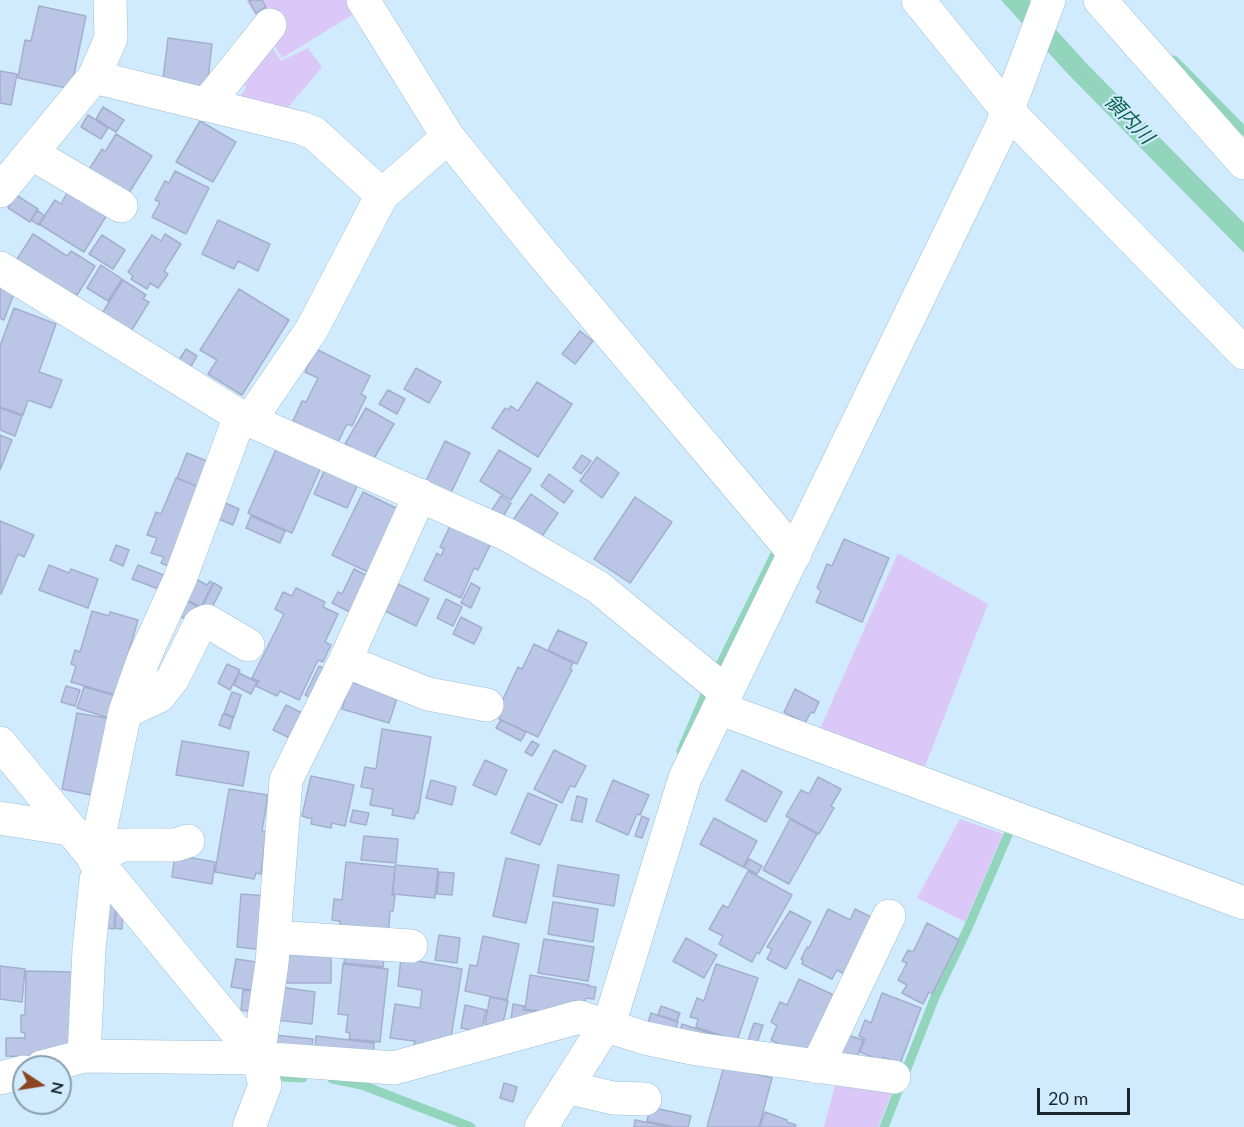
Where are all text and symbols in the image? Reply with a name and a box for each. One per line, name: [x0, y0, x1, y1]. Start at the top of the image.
water label: 領内川: [1100, 89, 1158, 149]
north arrow: [12, 1055, 72, 1115]
scale bar: [1040, 1076, 1133, 1114]
text: N: [48, 1080, 69, 1096]
text: 20 m: [1048, 1087, 1088, 1109]

